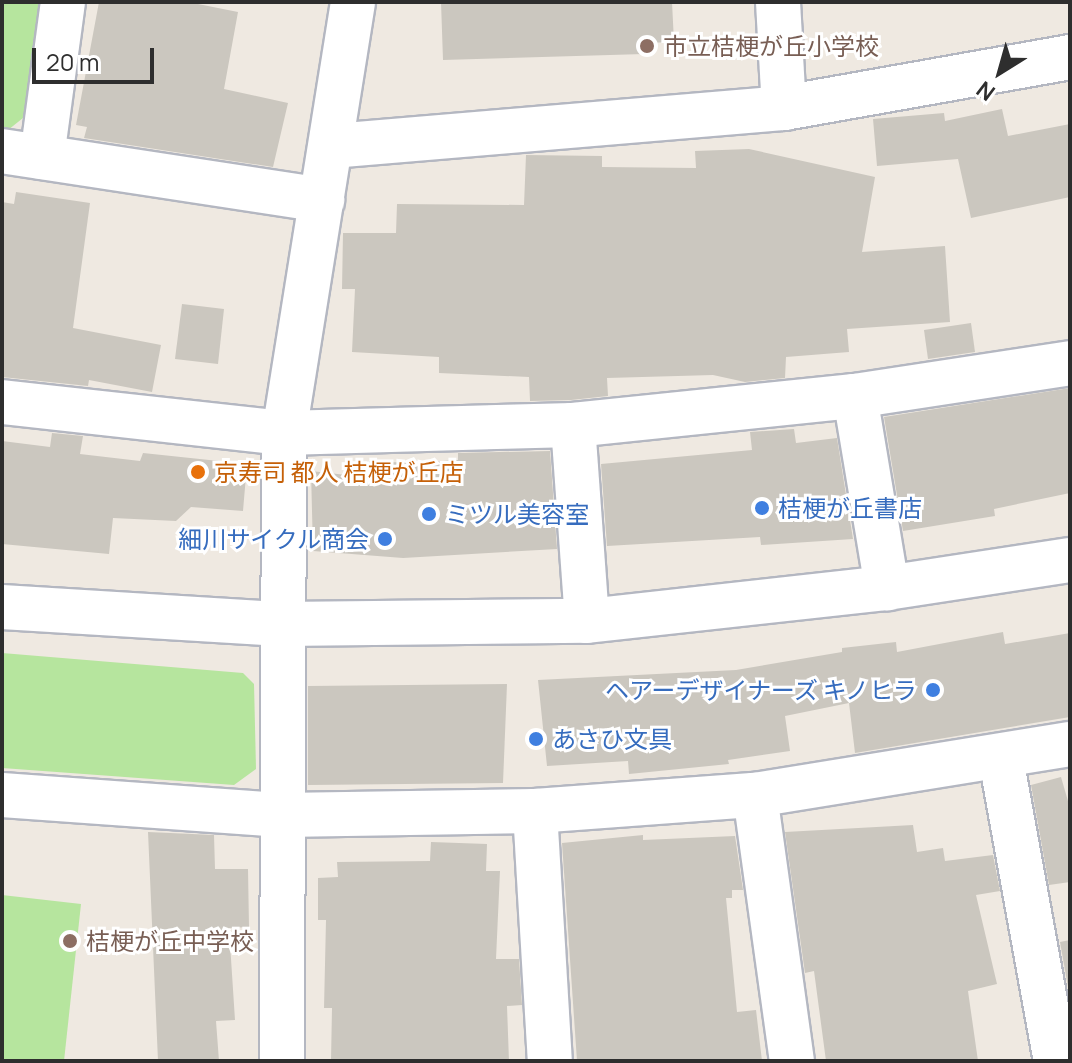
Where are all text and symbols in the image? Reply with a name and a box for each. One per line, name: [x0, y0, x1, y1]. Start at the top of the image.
scale bar: [36, 32, 158, 82]
place label: 市立桔梗が丘小学校: [663, 32, 879, 60]
north arrow: [960, 32, 1040, 112]
marker: 市立桔梗が丘小学校: [638, 37, 656, 55]
text: 20 m: [46, 45, 99, 78]
text: N: [970, 74, 1001, 108]
place label: 京寿司 都人 桔梗が丘店: [214, 458, 464, 486]
marker: 京寿司 都人 桔梗が丘店: [189, 463, 207, 481]
place label: 桔梗が丘書店: [778, 494, 922, 522]
marker: 桔梗が丘書店: [753, 499, 771, 517]
place label: ミツル美容室: [445, 500, 589, 528]
marker: ミツル美容室: [420, 505, 438, 523]
place label: 細川サイクル商会: [177, 525, 369, 553]
marker: 細川サイクル商会: [376, 530, 394, 548]
place label: ヘアーデザイナーズ キノヒラ: [602, 676, 917, 704]
marker: ヘアーデザイナーズ キノヒラ: [924, 681, 942, 699]
place label: あさひ文具: [552, 725, 672, 753]
marker: あさひ文具: [527, 730, 545, 748]
place label: 桔梗が丘中学校: [86, 927, 254, 955]
marker: 桔梗が丘中学校: [61, 932, 79, 950]

